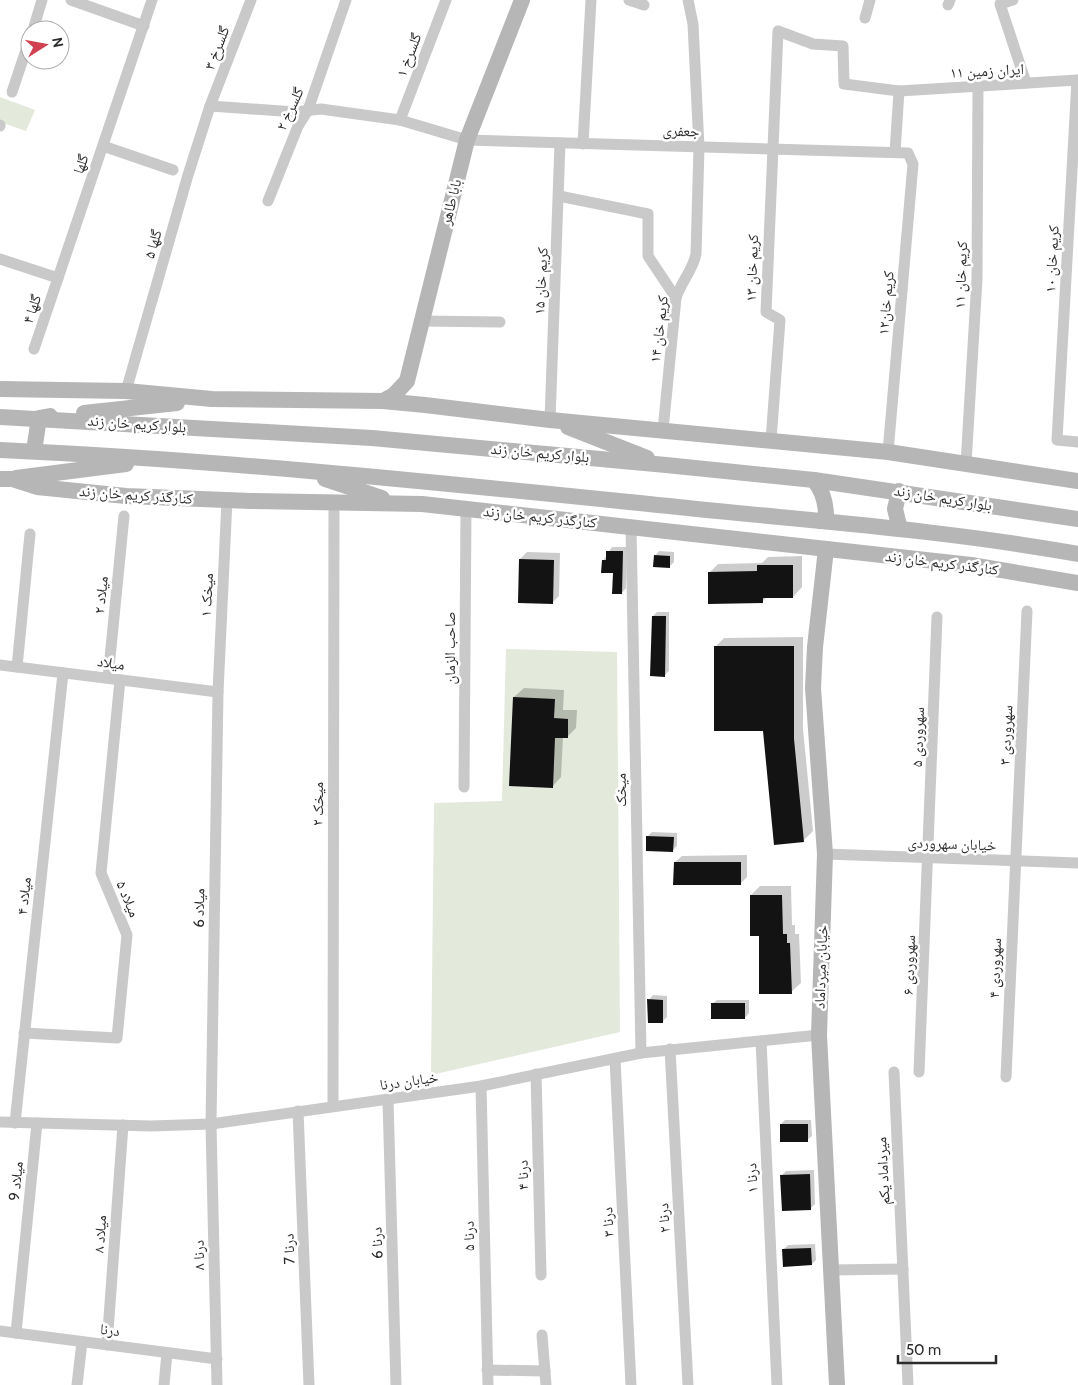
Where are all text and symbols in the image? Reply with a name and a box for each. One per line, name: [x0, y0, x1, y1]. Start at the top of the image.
north arrow: [20, 20, 70, 70]
street label: گلسرخ ۳: [200, 23, 235, 73]
street label: گلسرخ ۱: [392, 30, 427, 80]
text: N: [48, 36, 68, 49]
street label: ایران زمین ۱۱: [949, 60, 1025, 83]
street label: گلسرخ ۲: [272, 84, 309, 134]
street label: جعفری: [662, 121, 700, 142]
street label: گلها: [69, 152, 93, 176]
street label: بابا طاهر: [436, 177, 465, 228]
street label: کریم خان ۱۰: [1041, 225, 1064, 293]
street label: گلها ۵: [140, 227, 166, 261]
street label: کریم خان ۱۳: [742, 234, 763, 302]
street label: کریم خان ۱۱: [951, 241, 972, 309]
street label: کریم خان ۱۵: [530, 247, 553, 315]
street label: کریم خان۱۲: [874, 270, 899, 336]
street label: گلها ۴: [19, 292, 45, 326]
street label: کریم خان ۱۴: [646, 294, 673, 364]
street label: بلوار کریم خان زند: [87, 412, 187, 437]
street label: بلوار کریم خان زند: [490, 440, 590, 467]
street label: بلوار کریم خان زند: [893, 481, 993, 516]
street label: کنارگذر کریم خان زند: [78, 482, 193, 509]
street label: کنارگذر کریم خان زند: [482, 502, 598, 533]
street label: کنارگذر کریم خان زند: [884, 547, 1000, 580]
street label: میخک ۱: [197, 572, 217, 617]
street label: میلاد ۲: [90, 575, 112, 615]
street label: صاحب الزمان: [441, 612, 460, 685]
street label: میلاد: [96, 652, 126, 674]
street label: سهروردی ۳: [995, 704, 1018, 766]
street label: سهروردی ۵: [908, 707, 929, 767]
street label: میخک: [612, 773, 630, 807]
street label: میخک ۲: [309, 782, 327, 826]
street label: خیابان سهروردی: [907, 833, 997, 856]
street label: میلاد ۴: [13, 876, 35, 916]
street label: میلاد ۵: [112, 878, 144, 920]
street label: میلاد 6: [190, 888, 208, 928]
street label: خیابان میرداماد: [811, 924, 832, 1009]
street label: سهروردی ۶: [899, 935, 920, 995]
street label: سهروردی ۴: [985, 938, 1006, 998]
street label: خیابان درنا: [379, 1068, 440, 1095]
street label: میرداماد یکم: [872, 1136, 895, 1206]
street label: میلاد 9: [5, 1160, 27, 1202]
street label: درنا ۴: [514, 1160, 532, 1190]
street label: درنا ۱: [742, 1163, 762, 1193]
street label: درنا ۲: [654, 1203, 674, 1233]
street label: درنا ۳: [598, 1207, 618, 1237]
street label: میلاد ۸: [90, 1214, 110, 1253]
street label: درنا ۵: [460, 1221, 478, 1251]
street label: درنا 6: [367, 1227, 387, 1259]
street label: درنا 7: [279, 1233, 299, 1265]
street label: درنا ۸: [190, 1240, 208, 1270]
street label: درنا: [99, 1320, 121, 1340]
scale bar: [898, 1332, 996, 1364]
text: 50 m: [906, 1341, 941, 1359]

